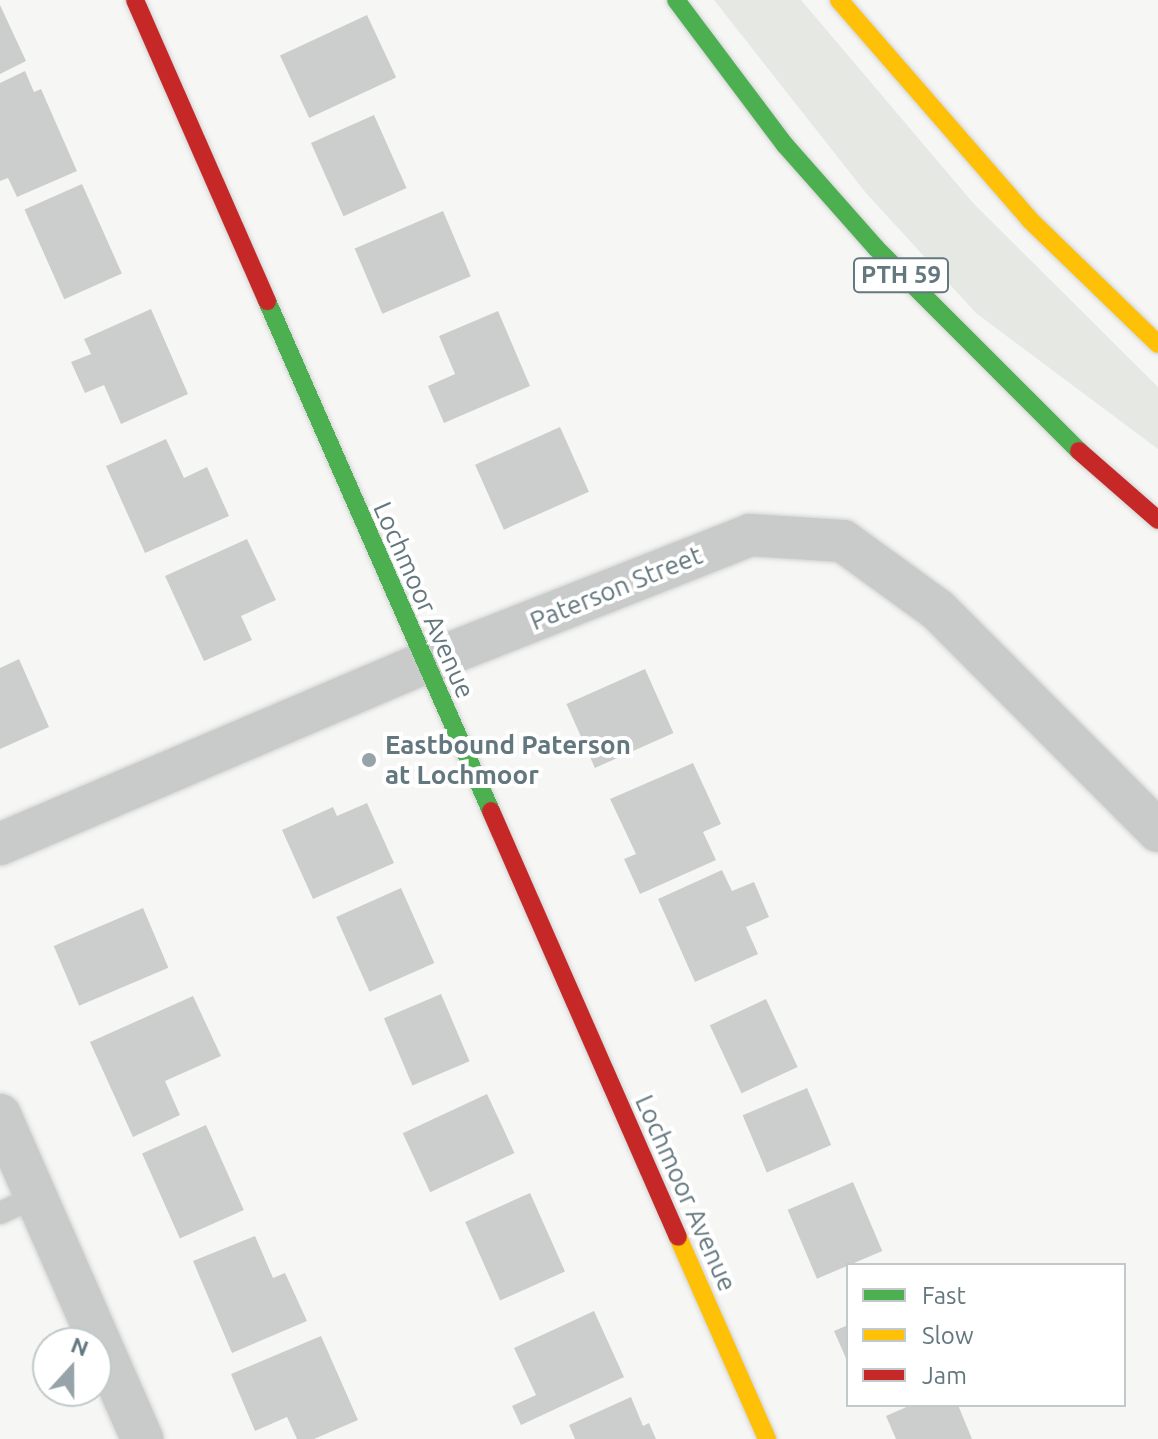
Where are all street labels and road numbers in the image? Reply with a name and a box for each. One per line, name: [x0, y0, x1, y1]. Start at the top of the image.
road number: PTH 59: [853, 255, 949, 295]
street label: Lochmoor Avenue: [367, 497, 481, 703]
street label: Paterson Street: [525, 539, 707, 637]
street label: Lochmoor Avenue: [629, 1090, 743, 1296]

